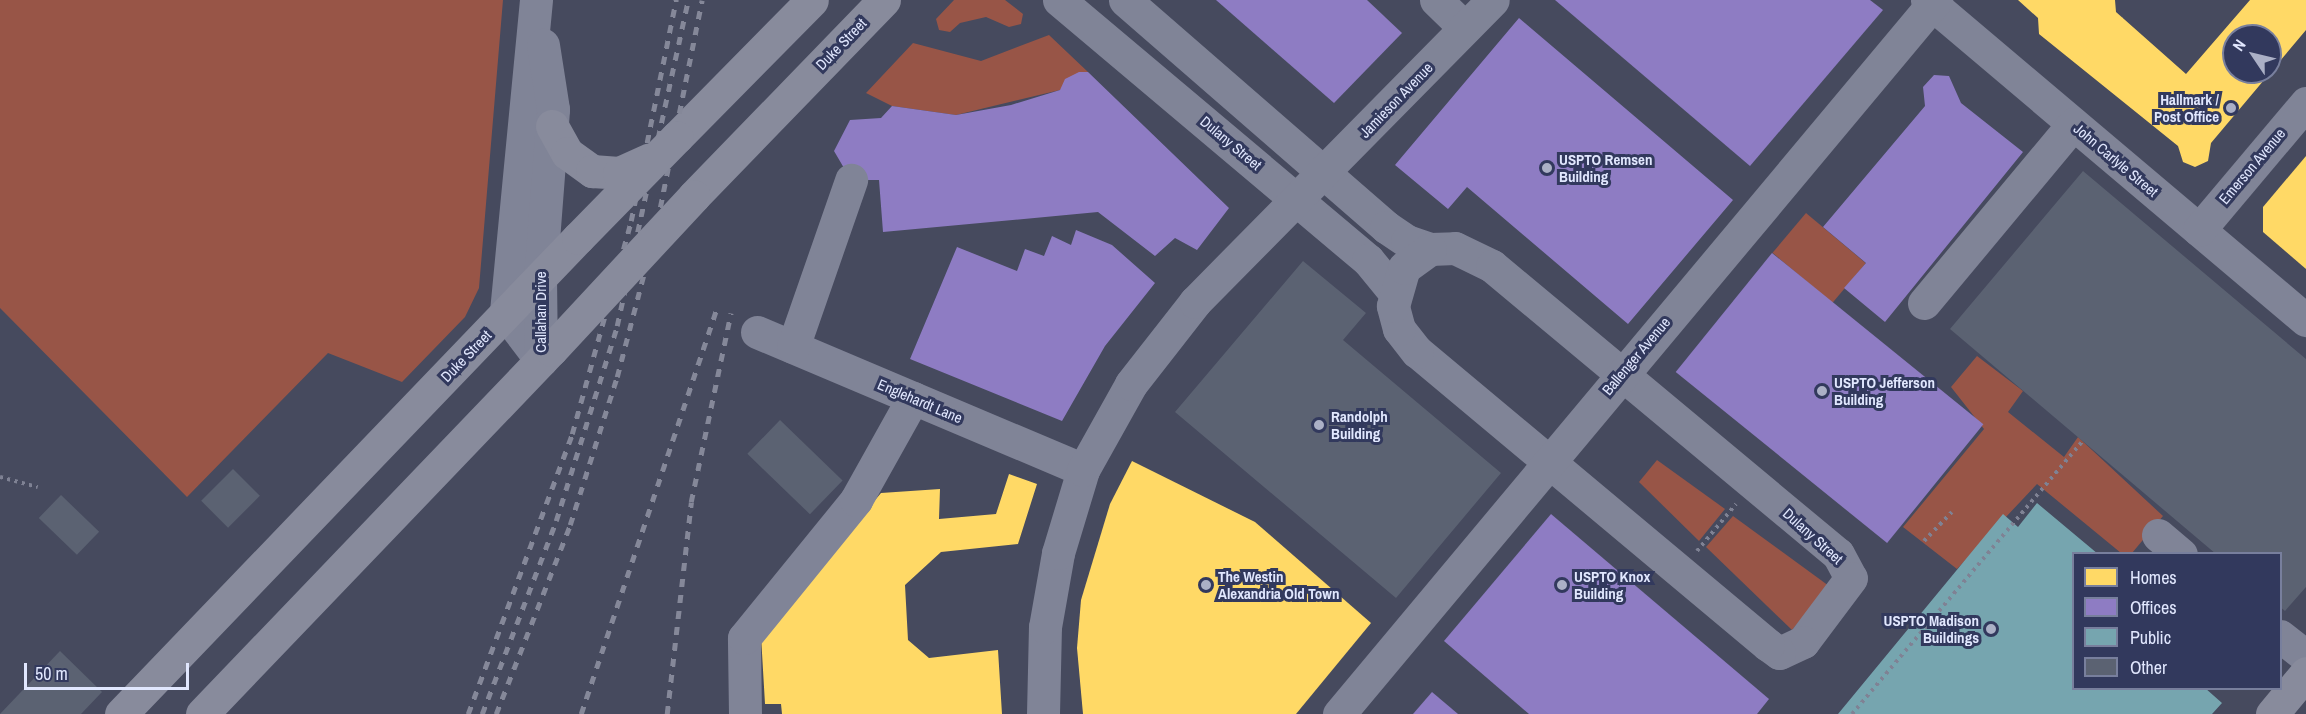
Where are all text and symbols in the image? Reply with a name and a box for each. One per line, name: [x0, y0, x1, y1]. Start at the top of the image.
street label: Duke Street: [812, 14, 870, 74]
north arrow: [2222, 24, 2282, 84]
text: N: [2227, 35, 2251, 55]
street label: Jamieson Avenue: [1355, 58, 1437, 142]
place label: Hallmark / Post Office: [2154, 90, 2219, 125]
marker: Hallmark / Post Office: [2224, 101, 2238, 115]
street label: Dulany Street: [1197, 112, 1265, 174]
street label: John Carlyle Street: [2070, 119, 2162, 201]
street label: Emerson Avenue: [2215, 124, 2289, 208]
place label: USPTO Remsen Building: [1559, 150, 1652, 185]
marker: USPTO Remsen Building: [1540, 161, 1554, 175]
street label: Callahan Drive: [532, 271, 550, 353]
street label: Ballenger Avenue: [1598, 313, 1674, 399]
street label: Duke Street: [437, 326, 495, 386]
place label: USPTO Jefferson Building: [1834, 373, 1935, 408]
street label: Englehardt Lane: [875, 375, 965, 427]
marker: USPTO Jefferson Building: [1815, 384, 1829, 398]
place label: Randolph Building: [1331, 407, 1388, 442]
marker: Randolph Building: [1312, 418, 1326, 432]
street label: Dulany Street: [1779, 504, 1847, 568]
legend: [2072, 552, 2282, 690]
text: Homes: [2130, 565, 2177, 590]
place label: The Westin Alexandria Old Town: [1218, 567, 1339, 602]
place label: USPTO Knox Building: [1574, 567, 1650, 602]
marker: The Westin Alexandria Old Town: [1199, 578, 1213, 592]
marker: USPTO Knox Building: [1555, 578, 1569, 592]
text: Offices: [2130, 595, 2177, 620]
place label: USPTO Madison Buildings: [1884, 611, 1979, 646]
marker: USPTO Madison Buildings: [1984, 622, 1998, 636]
text: Public: [2130, 625, 2171, 650]
scale bar: [27, 651, 192, 689]
text: Other: [2130, 655, 2167, 680]
text: 50 m: [35, 661, 68, 686]

